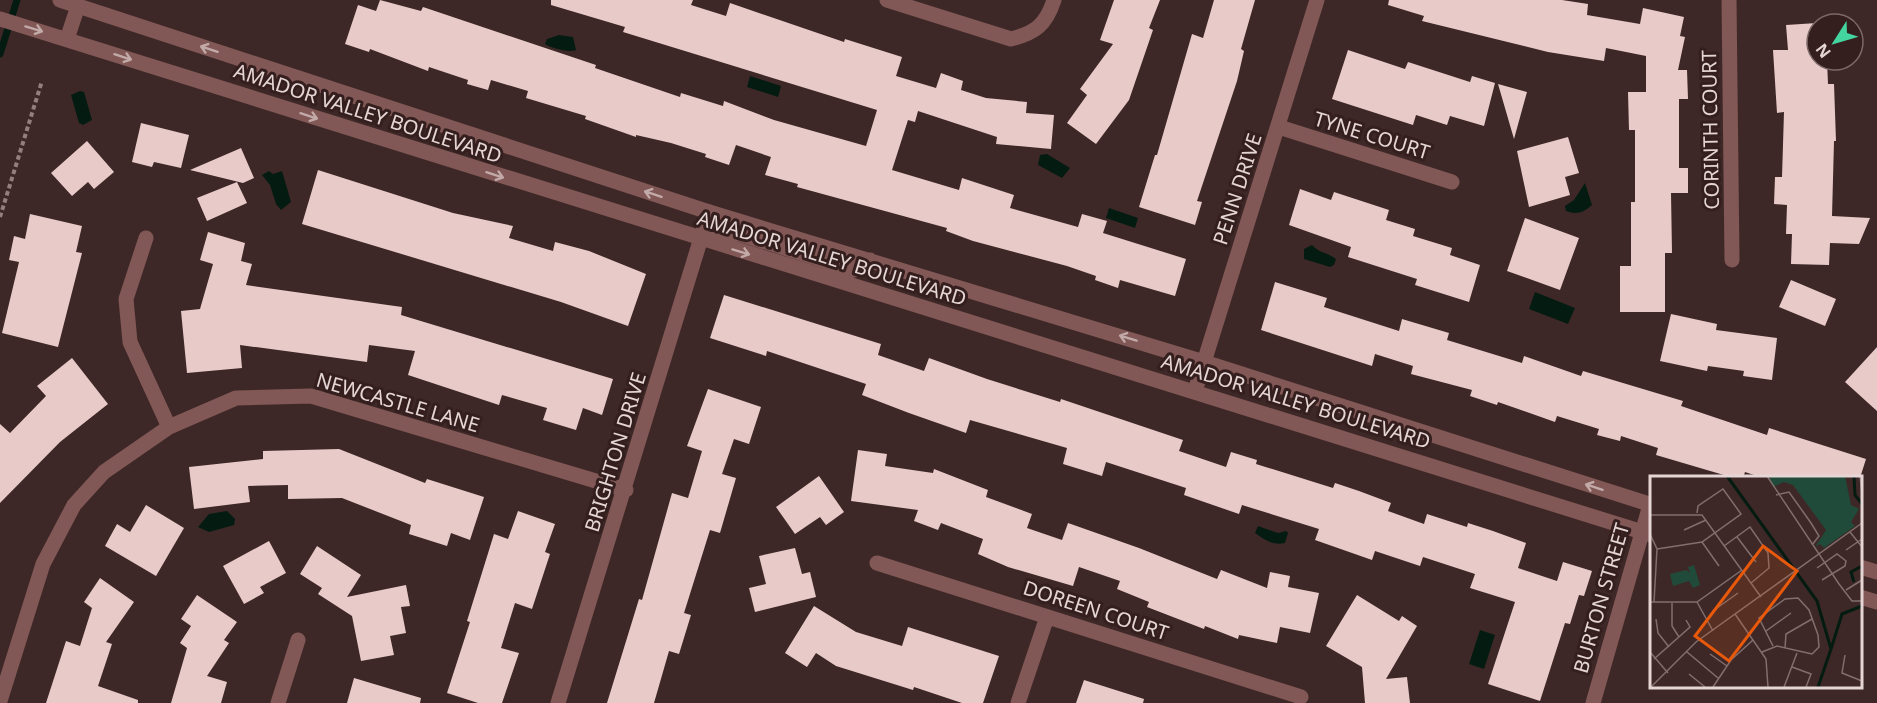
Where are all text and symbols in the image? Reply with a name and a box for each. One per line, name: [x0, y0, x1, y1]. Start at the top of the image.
north arrow: [1805, 12, 1865, 72]
one-way arrow: [24, 24, 43, 35]
text: N: [1810, 39, 1836, 63]
one-way arrow: [200, 42, 219, 53]
street label: CORINTH COURT: [1695, 50, 1725, 210]
one-way arrow: [113, 52, 132, 63]
street label: AMADOR VALLEY BOULEVARD: [231, 57, 505, 169]
street label: TYNE COURT: [1311, 105, 1433, 165]
one-way arrow: [299, 111, 318, 122]
street label: PENN DRIVE: [1206, 130, 1268, 248]
one-way arrow: [485, 170, 504, 181]
one-way arrow: [644, 188, 663, 199]
street label: AMADOR VALLEY BOULEVARD: [694, 204, 970, 312]
one-way arrow: [731, 247, 750, 258]
one-way arrow: [1119, 332, 1138, 343]
street label: AMADOR VALLEY BOULEVARD: [1158, 347, 1434, 455]
street label: NEWCASTLE LANE: [313, 366, 483, 438]
street label: BRIGHTON DRIVE: [578, 369, 652, 535]
inset map: [1650, 476, 1862, 688]
one-way arrow: [1585, 480, 1604, 491]
street label: BURTON STREET: [1567, 520, 1635, 676]
street label: DOREEN COURT: [1020, 574, 1172, 646]

